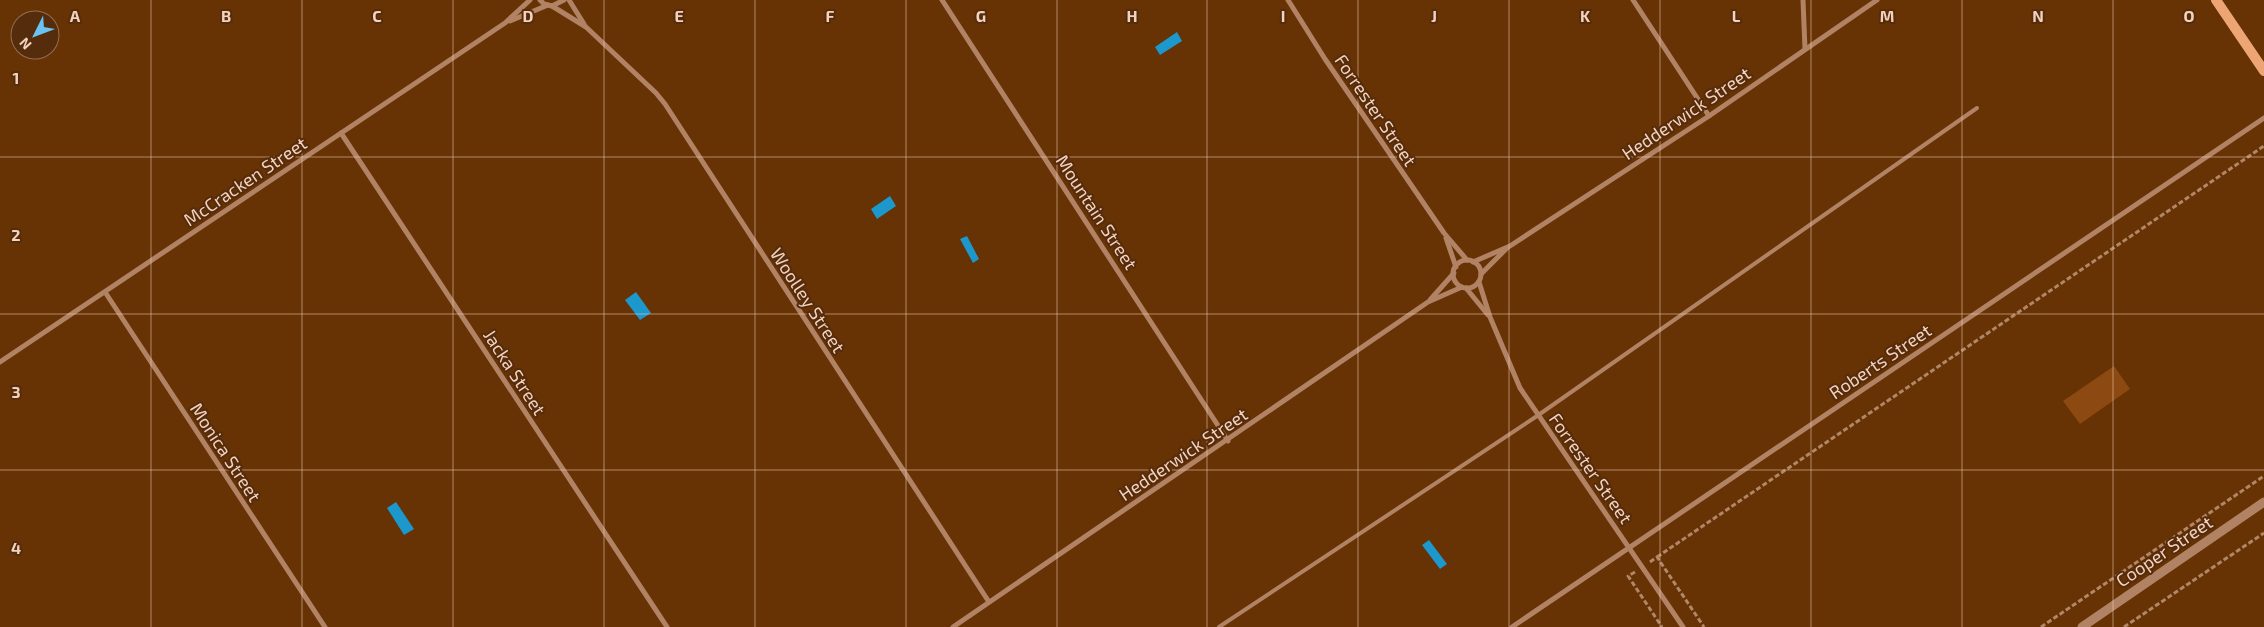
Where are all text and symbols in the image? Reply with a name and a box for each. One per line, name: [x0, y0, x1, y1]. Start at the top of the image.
text: A: [70, 6, 81, 25]
text: B: [221, 6, 231, 25]
text: C: [372, 6, 382, 25]
text: D: [523, 6, 534, 25]
text: E: [674, 6, 684, 25]
text: F: [826, 6, 835, 25]
text: G: [976, 6, 986, 25]
text: H: [1126, 6, 1138, 25]
text: I: [1281, 6, 1285, 25]
text: J: [1431, 6, 1437, 25]
text: K: [1580, 6, 1591, 25]
text: L: [1732, 6, 1741, 25]
text: M: [1880, 6, 1894, 25]
text: N: [2032, 6, 2044, 25]
text: O: [2183, 6, 2195, 25]
north arrow: [10, 10, 60, 60]
text: N: [15, 35, 35, 53]
street label: Forrester Street: [1331, 50, 1422, 170]
street label: Hedderwick Street: [1618, 62, 1755, 164]
text: 1: [13, 68, 19, 87]
street label: McCracken Street: [179, 132, 311, 230]
street label: Mountain Street: [1052, 150, 1142, 274]
text: 2: [11, 225, 21, 244]
street label: Woolley Street: [766, 243, 850, 357]
street label: Roberts Street: [1825, 319, 1935, 403]
street label: Jacka Street: [479, 325, 551, 419]
text: 3: [11, 382, 21, 401]
street label: Monica Street: [186, 398, 266, 506]
street label: Hedderwick Street: [1115, 403, 1252, 505]
street label: Forrester Street: [1545, 408, 1637, 528]
street label: Cooper Street: [2112, 511, 2217, 591]
text: 4: [11, 538, 21, 557]

